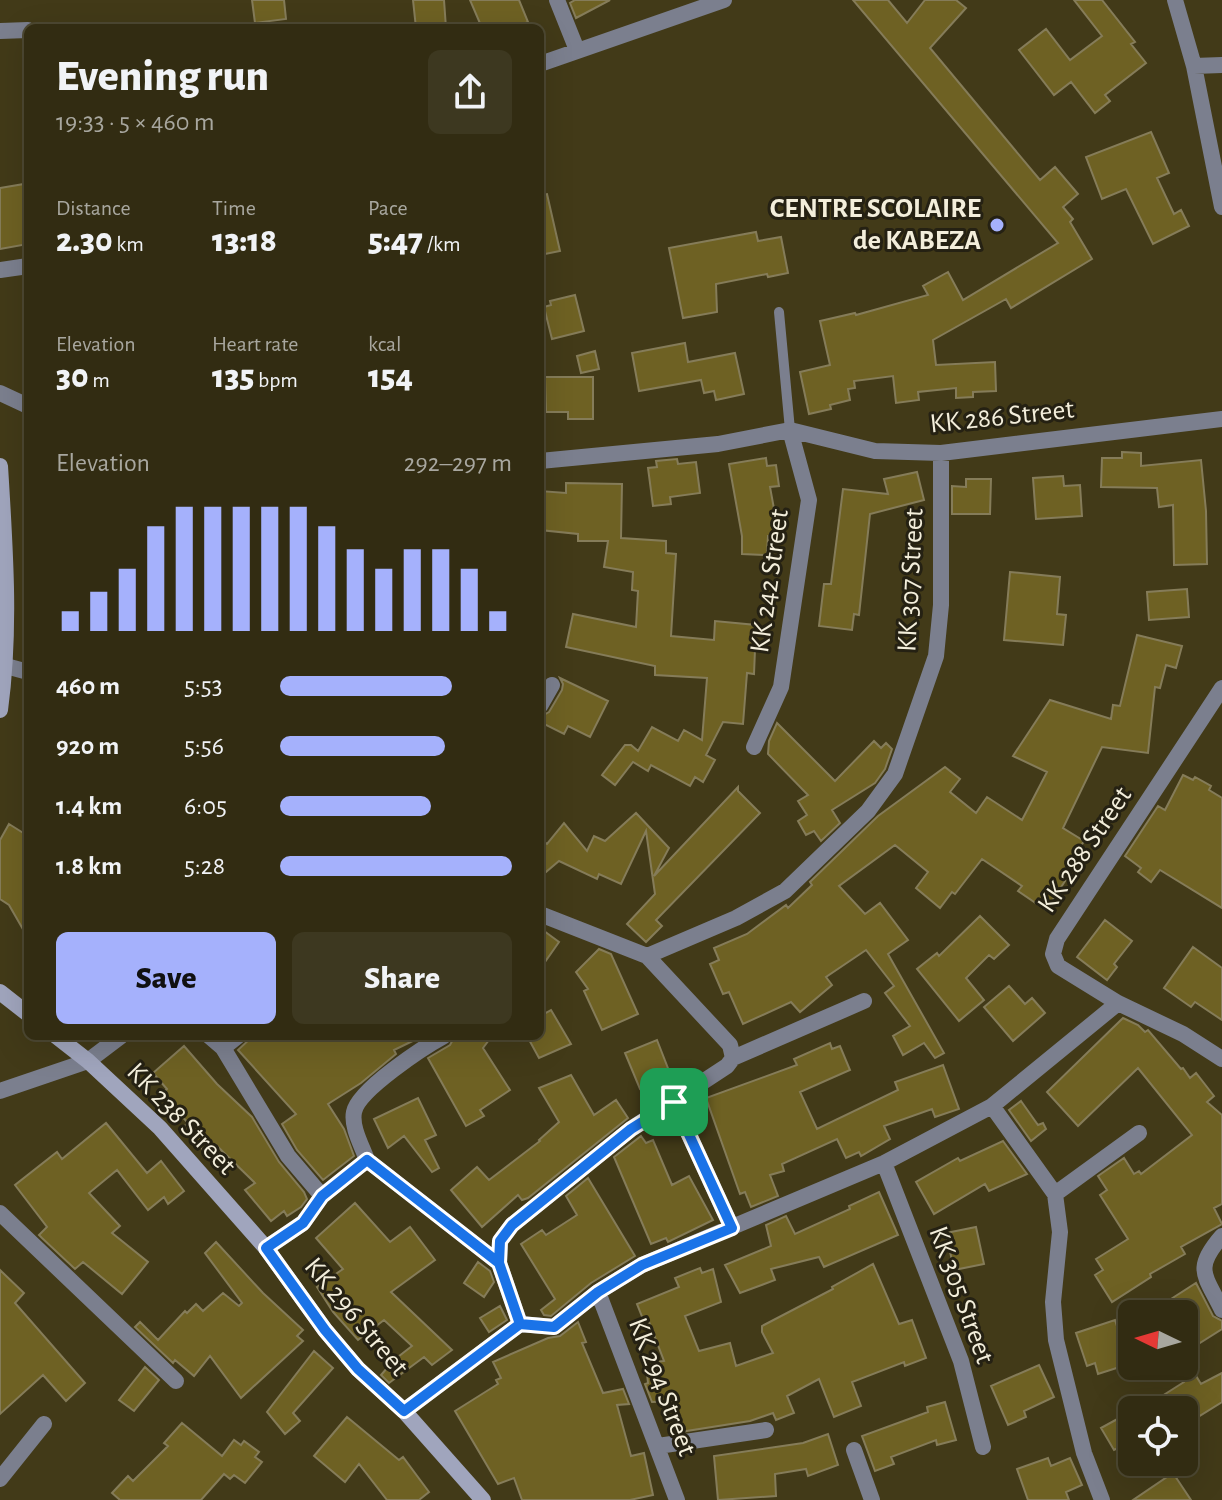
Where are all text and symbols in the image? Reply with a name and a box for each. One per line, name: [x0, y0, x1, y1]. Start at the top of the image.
button: share: [428, 50, 512, 134]
text: Evening run: [56, 55, 269, 99]
text: 19:33 · 5 × 460 m: [56, 109, 215, 135]
place label: CENTRE SCOLAIRE de KABEZA: [770, 195, 981, 255]
text: Distance: [56, 197, 131, 219]
text: Time: [212, 197, 256, 219]
text: Pace: [368, 197, 408, 219]
marker: CENTRE SCOLAIRE de KABEZA: [988, 216, 1006, 234]
text: 2.30: [56, 224, 113, 258]
text: 13:18: [212, 224, 277, 258]
text: 5:47: [368, 224, 423, 258]
text: km: [113, 233, 144, 255]
text: /km: [423, 233, 461, 255]
text: Elevation: [56, 333, 136, 355]
text: Heart rate: [212, 333, 298, 355]
text: kcal: [368, 333, 402, 355]
text: 30: [56, 360, 89, 394]
text: 135: [212, 360, 254, 394]
text: 154: [368, 360, 413, 394]
text: m: [89, 369, 110, 391]
text: bpm: [254, 369, 298, 391]
street label: KK 286 Street: [928, 395, 1076, 438]
text: Elevation: [56, 450, 150, 476]
text: 292–297 m: [404, 450, 512, 476]
street label: KK 242 Street: [746, 507, 794, 655]
street label: KK 307 Street: [893, 507, 929, 653]
text: 460 m: [56, 673, 120, 699]
text: 5:53: [184, 673, 222, 699]
text: 920 m: [56, 733, 119, 759]
text: 5:56: [184, 733, 224, 759]
street label: KK 288 Street: [1033, 782, 1137, 918]
text: 1.4 km: [56, 793, 122, 819]
text: 6:05: [184, 793, 227, 819]
text: 1.8 km: [56, 853, 122, 879]
text: 5:28: [184, 853, 225, 879]
button: Save: [56, 932, 276, 1024]
button: Share: [292, 932, 512, 1024]
street label: KK 238 Street: [121, 1058, 241, 1180]
pin: [640, 1068, 708, 1136]
icon: arrive: [652, 1080, 696, 1124]
street label: KK 305 Street: [923, 1223, 999, 1367]
street label: KK 296 Street: [299, 1253, 413, 1382]
north arrow: [1118, 1300, 1198, 1380]
map controls: [1118, 1300, 1198, 1476]
street label: KK 294 Street: [623, 1314, 701, 1460]
button: locate: [1118, 1396, 1198, 1476]

